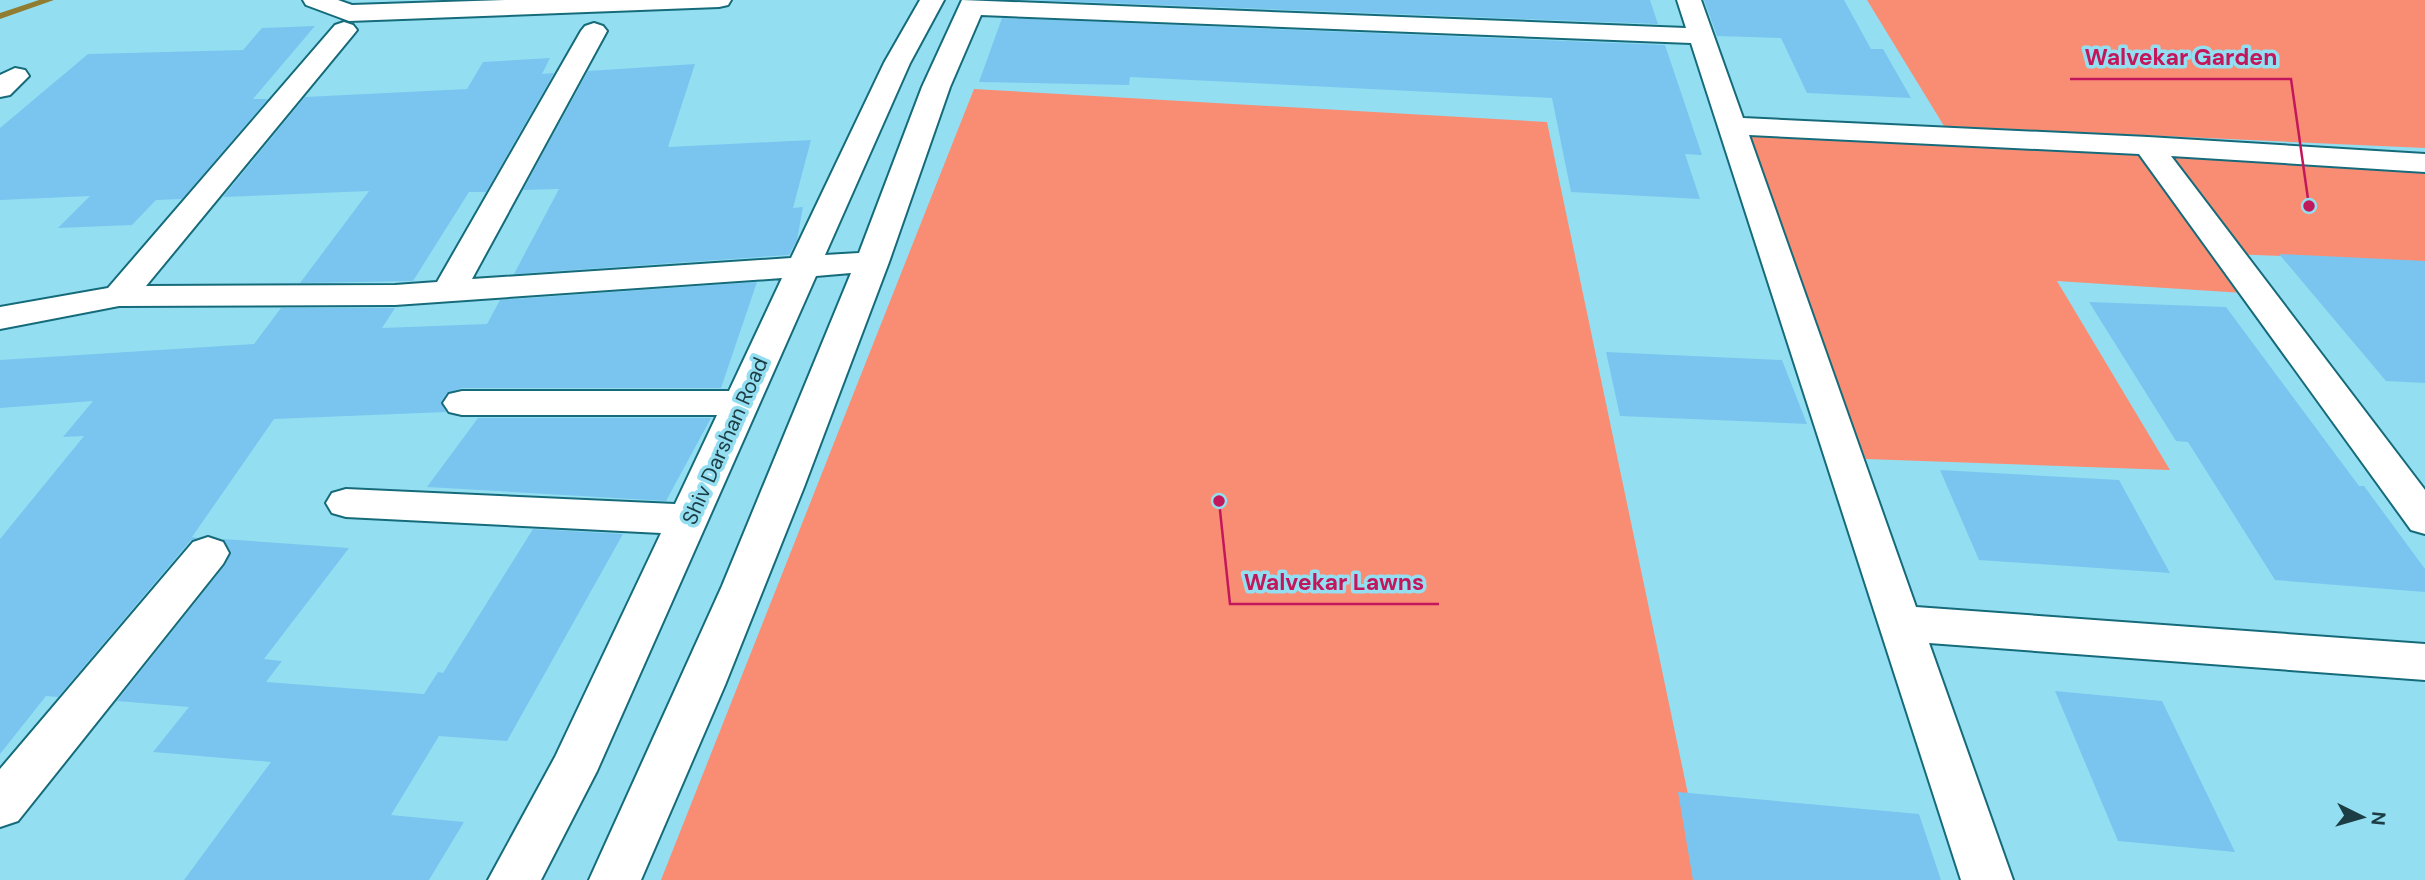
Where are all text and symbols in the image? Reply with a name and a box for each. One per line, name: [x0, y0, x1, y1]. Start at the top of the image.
callout: Walvekar Garden: [2070, 35, 2291, 79]
text: Walvekar Garden: [2085, 42, 2277, 72]
street label: Shiv Darshan Road: [676, 353, 774, 529]
callout: Walvekar Lawns: [1230, 560, 1439, 604]
text: Walvekar Lawns: [1244, 567, 1424, 597]
north arrow: [2327, 782, 2397, 852]
text: N: [2365, 810, 2391, 826]

